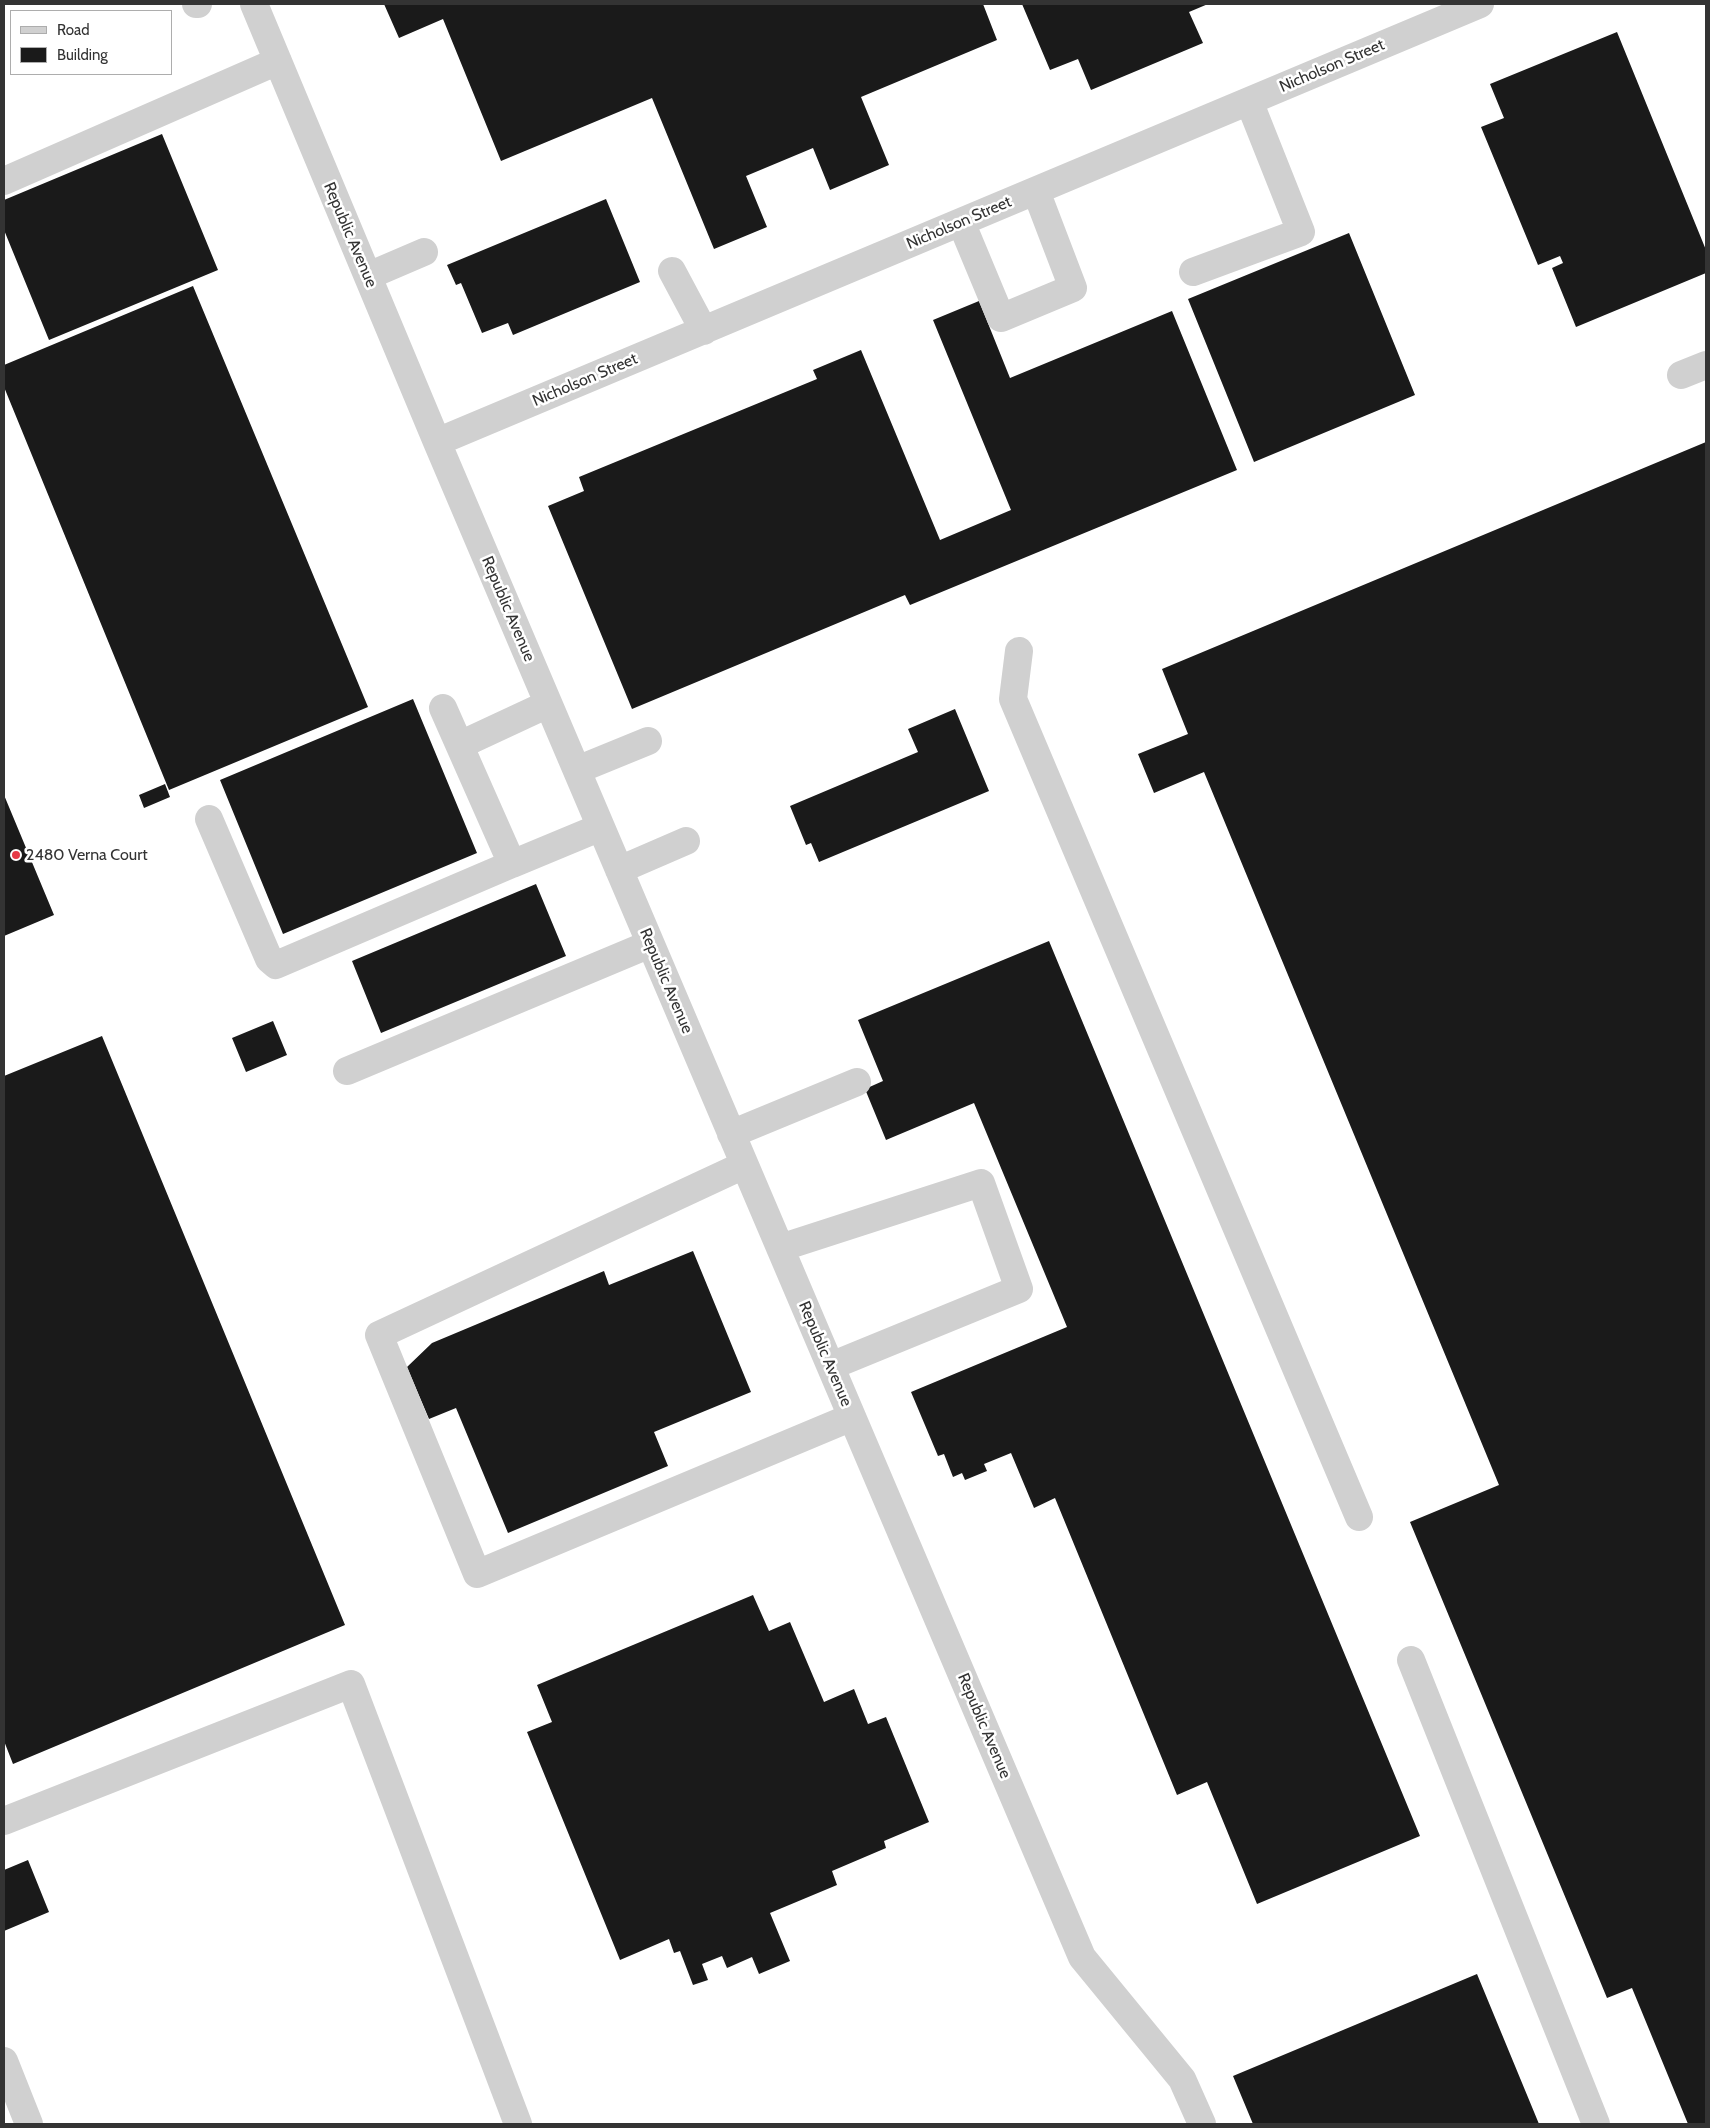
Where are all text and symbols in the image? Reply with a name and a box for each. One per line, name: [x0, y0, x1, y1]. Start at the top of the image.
legend: [10, 10, 172, 75]
text: Road: [57, 21, 90, 39]
street label: Nicholson Street: [1277, 35, 1387, 97]
text: Building: [57, 46, 108, 64]
street label: Republic Avenue: [319, 179, 381, 291]
street label: Nicholson Street: [904, 192, 1014, 254]
street label: Nicholson Street: [530, 349, 640, 411]
street label: Republic Avenue: [477, 553, 539, 665]
place label: 2480 Verna Court: [26, 845, 148, 865]
marker: 2480 Verna Court: [10, 849, 22, 861]
street label: Republic Avenue: [635, 925, 697, 1037]
street label: Republic Avenue: [794, 1298, 856, 1410]
street label: Republic Avenue: [953, 1670, 1015, 1782]

